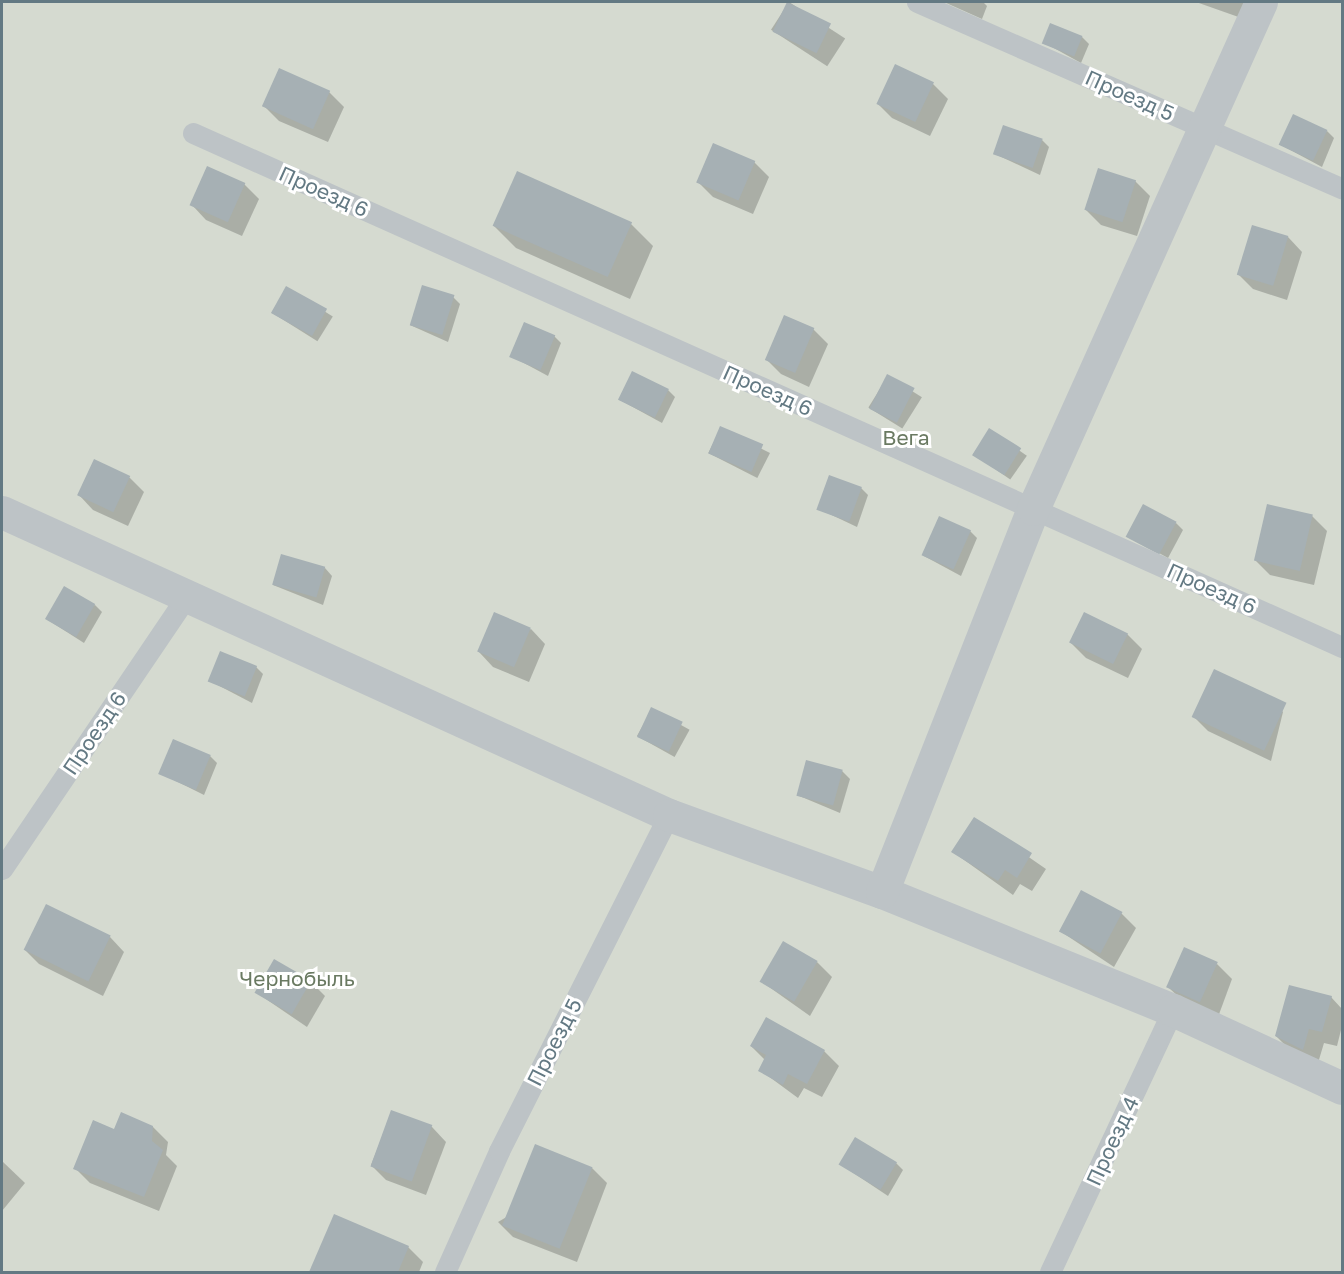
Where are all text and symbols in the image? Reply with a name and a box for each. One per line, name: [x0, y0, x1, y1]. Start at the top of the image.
street label: Проезд 5: [1082, 64, 1178, 126]
street label: Проезд 6: [275, 160, 373, 222]
street label: Проезд 6: [719, 359, 817, 421]
park label: Вега: [882, 424, 930, 450]
street label: Проезд 6: [1163, 557, 1261, 619]
street label: Проезд 6: [57, 687, 131, 779]
park label: Чернобыль: [239, 965, 355, 991]
street label: Проезд 5: [521, 994, 587, 1090]
street label: Проезд 4: [1080, 1093, 1144, 1189]

